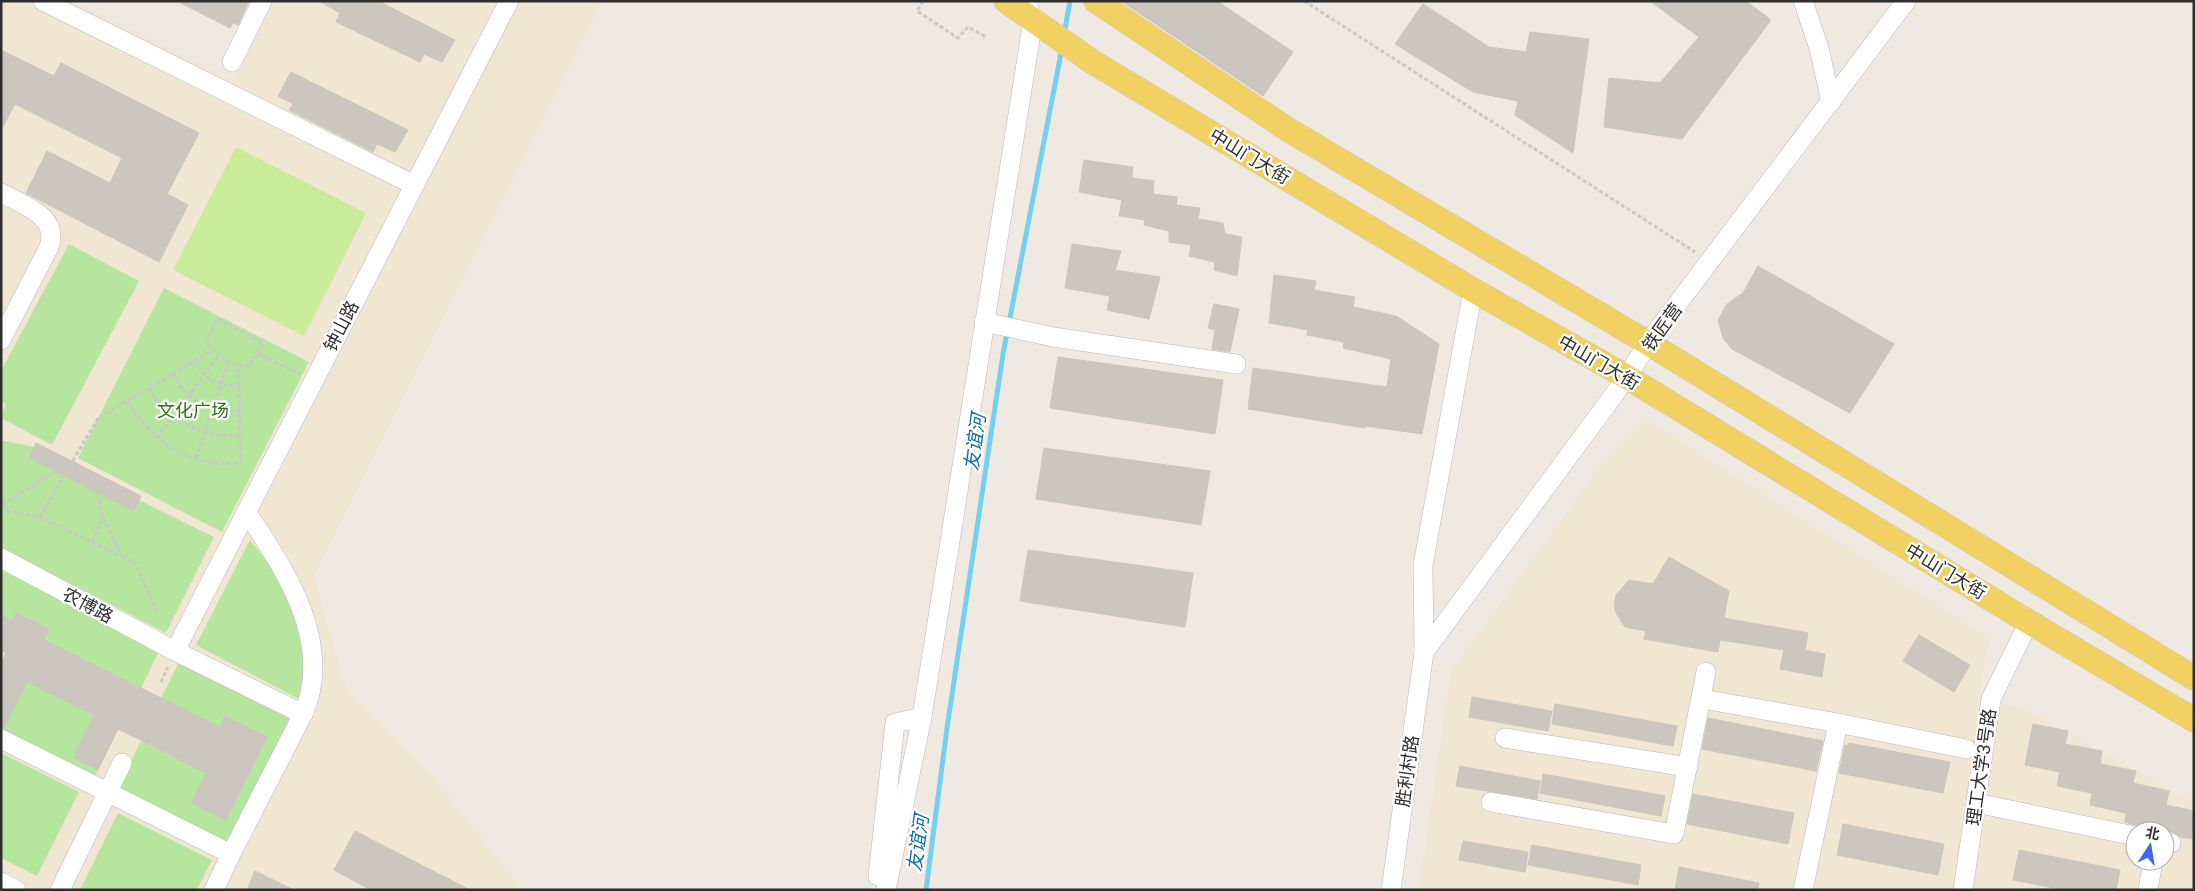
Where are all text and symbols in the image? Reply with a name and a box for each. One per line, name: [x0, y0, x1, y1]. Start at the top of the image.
street label: 中山门大街: [1206, 124, 1294, 188]
street label: 钟山路: [319, 297, 363, 355]
street label: 铁匠营: [1638, 299, 1686, 355]
street label: 中山门大街: [1555, 330, 1643, 394]
park label: 文化广场: [157, 400, 229, 421]
water label: 友谊河: [960, 408, 991, 472]
street label: 中山门大街: [1902, 539, 1990, 603]
street label: 农博路: [59, 583, 117, 627]
street label: 理工大学3号路: [1962, 707, 2000, 827]
street label: 胜利村路: [1392, 734, 1422, 808]
water label: 友谊河: [903, 809, 934, 873]
north arrow: [2125, 821, 2175, 871]
text: 北: [2144, 824, 2161, 843]

